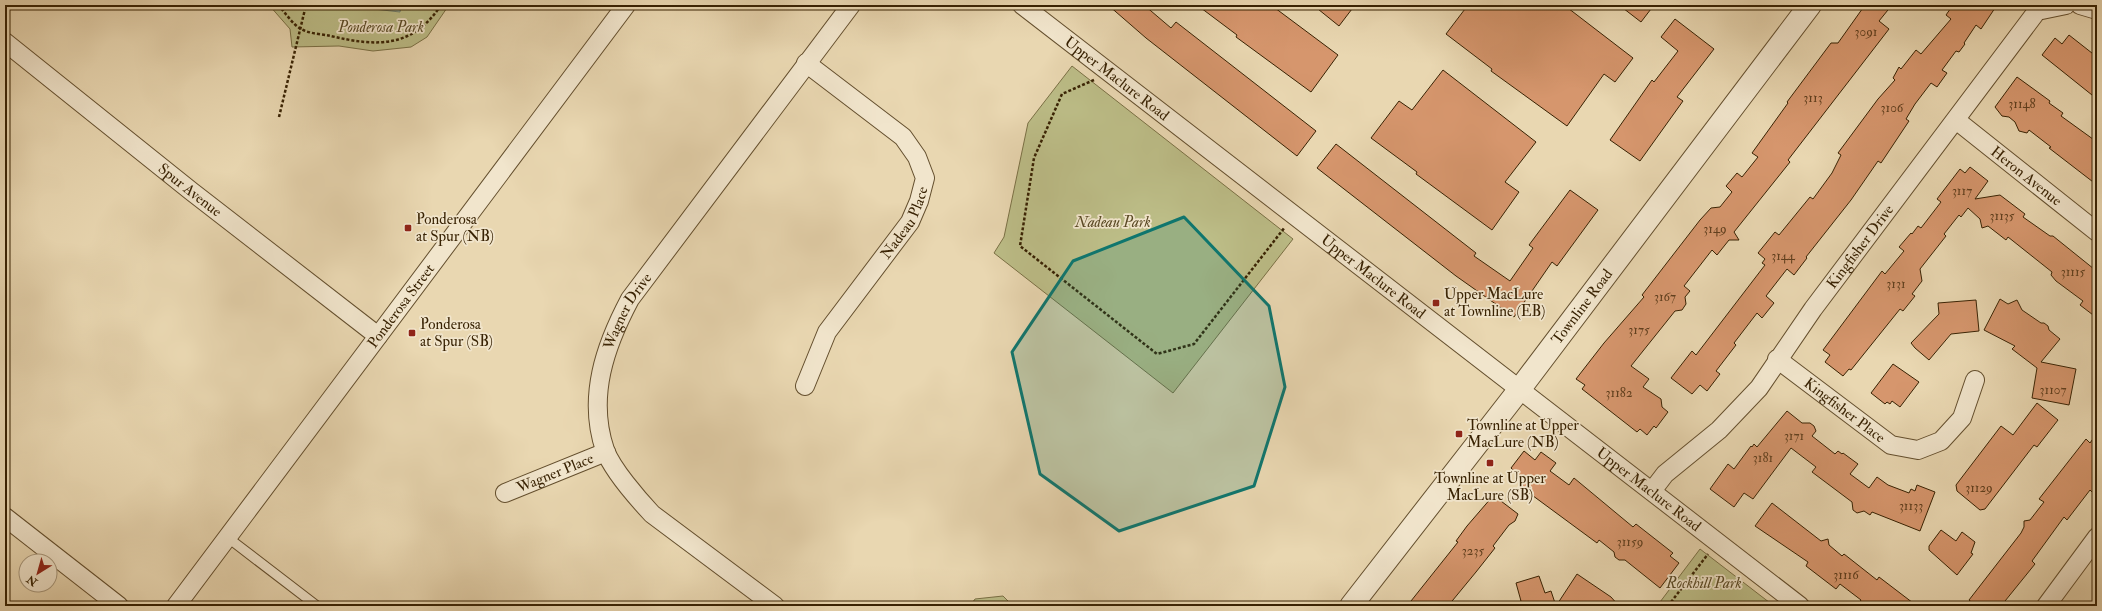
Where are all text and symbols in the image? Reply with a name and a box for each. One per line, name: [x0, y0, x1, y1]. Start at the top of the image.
park label: Ponderosa Park: [337, 18, 424, 37]
house number: 3091: [1855, 24, 1878, 40]
street label: Upper Maclure Road: [1061, 32, 1174, 125]
house number: 3113: [1803, 90, 1823, 106]
house number: 31148: [2008, 96, 2036, 112]
house number: 3106: [1881, 100, 1905, 116]
street label: Heron Avenue: [1987, 142, 2066, 210]
street label: Spur Avenue: [154, 159, 226, 221]
house number: 3117: [1952, 183, 1972, 199]
street label: Nadeau Place: [876, 184, 932, 263]
street label: Kingfisher Drive: [1822, 201, 1898, 292]
house number: 31135: [1990, 208, 2015, 224]
place label: Ponderosa at Spur (NB): [416, 210, 494, 247]
park label: Nadeau Park: [1074, 213, 1151, 232]
house number: 3149: [1703, 221, 1727, 237]
marker: Ponderosa at Spur (NB): [403, 223, 413, 233]
street label: Upper Maclure Road: [1317, 230, 1430, 323]
house number: 3144: [1771, 248, 1796, 264]
street label: Ponderosa Street: [363, 260, 439, 352]
house number: 31115: [2061, 264, 2086, 280]
street label: Townline Road: [1547, 265, 1617, 348]
street label: Wagner Drive: [599, 269, 656, 353]
house number: 3131: [1886, 276, 1906, 292]
place label: Upper MacLure at Townline (EB): [1444, 285, 1545, 321]
house number: 3167: [1654, 289, 1676, 305]
marker: Upper MacLure at Townline (EB): [1431, 298, 1441, 308]
place label: Ponderosa at Spur (SB): [420, 315, 493, 352]
house number: 3175: [1628, 322, 1650, 338]
marker: Ponderosa at Spur (SB): [407, 328, 417, 338]
street label: Kingfisher Place: [1800, 373, 1889, 447]
house number: 31107: [2040, 382, 2066, 398]
house number: 31182: [1606, 385, 1633, 401]
place label: Townline at Upper MacLure (NB): [1467, 416, 1579, 452]
house number: 3171: [1784, 428, 1804, 444]
marker: Townline at Upper MacLure (NB): [1454, 429, 1464, 439]
street label: Upper Maclure Road: [1593, 443, 1705, 536]
street label: Wagner Place: [513, 449, 596, 497]
house number: 3181: [1753, 450, 1774, 466]
marker: Townline at Upper MacLure (SB): [1485, 458, 1495, 468]
place label: Townline at Upper MacLure (SB): [1434, 469, 1546, 505]
house number: 31129: [1965, 480, 1993, 496]
house number: 31133: [1899, 498, 1923, 514]
house number: 31159: [1617, 534, 1643, 550]
house number: 3235: [1462, 543, 1484, 559]
north arrow: [18, 553, 58, 593]
house number: 31116: [1833, 567, 1860, 583]
text: N: [24, 572, 41, 589]
park label: Rockhill Park: [1665, 574, 1742, 593]

